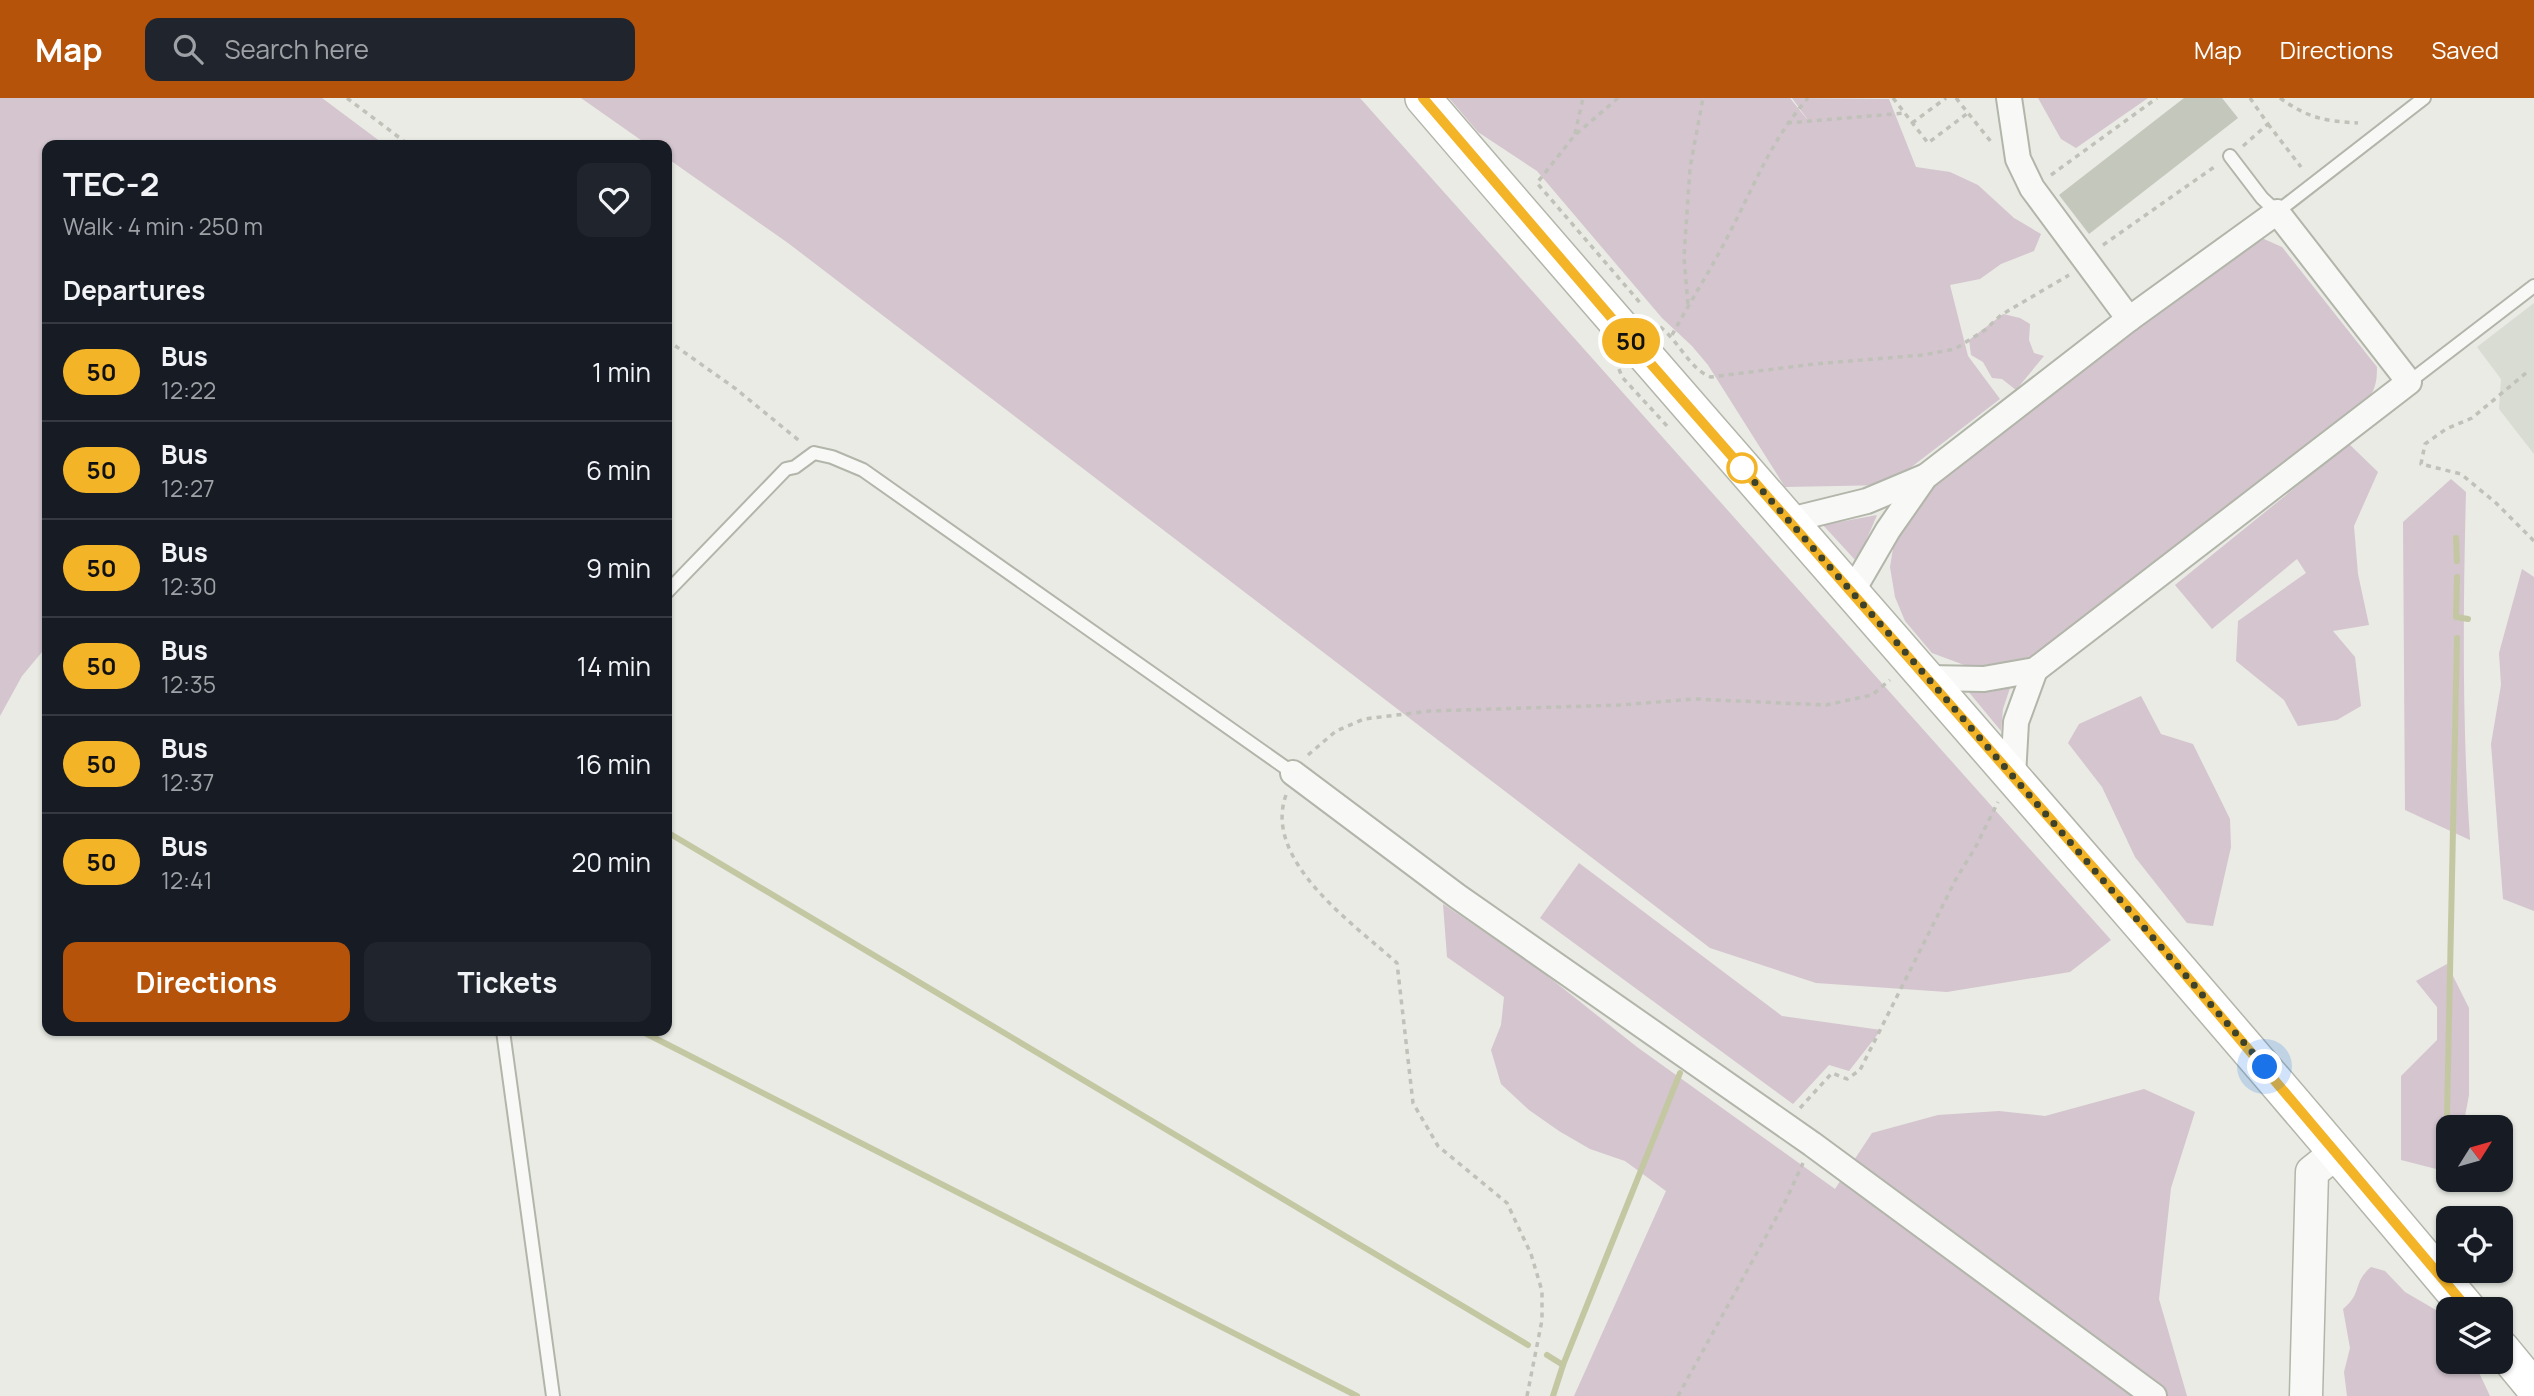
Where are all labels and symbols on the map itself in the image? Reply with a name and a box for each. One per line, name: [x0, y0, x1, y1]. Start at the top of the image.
line badge: 50: [1600, 318, 1662, 364]
unlabelled marker: [1727, 453, 1757, 483]
your location: [2247, 1049, 2282, 1084]
north arrow: [2436, 1115, 2513, 1192]

